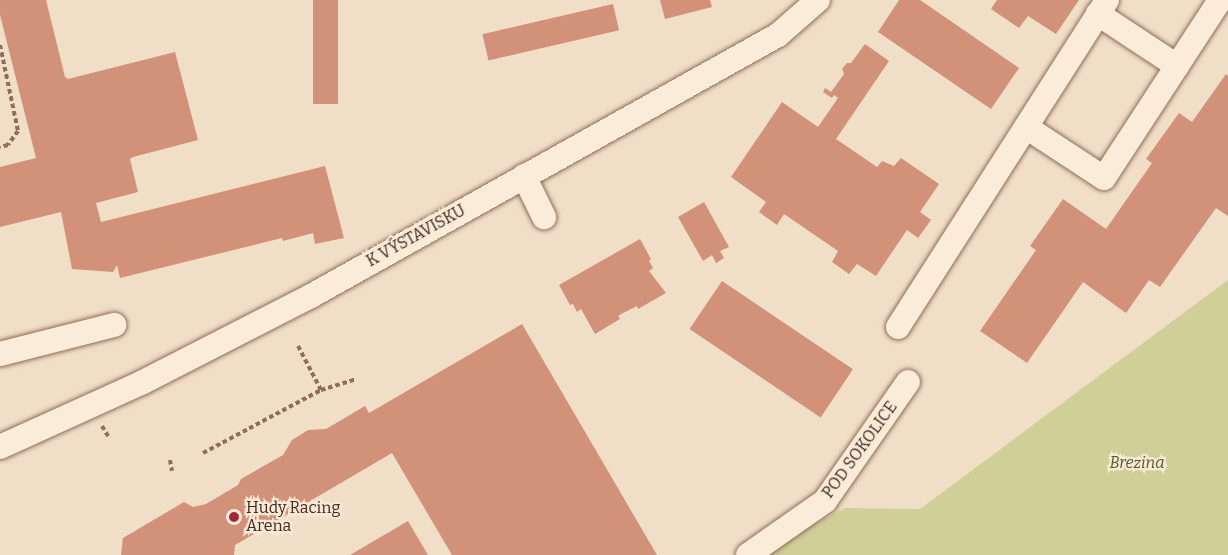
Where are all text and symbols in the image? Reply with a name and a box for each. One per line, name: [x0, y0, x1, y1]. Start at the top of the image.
street label: K VÝSTAVISKU: [363, 201, 469, 271]
street label: POD SOKOLICE: [819, 398, 901, 502]
park label: Brezina: [1109, 453, 1165, 473]
place label: Hudy Racing Arena: [246, 498, 340, 536]
marker: Hudy Racing Arena: [227, 510, 241, 524]

